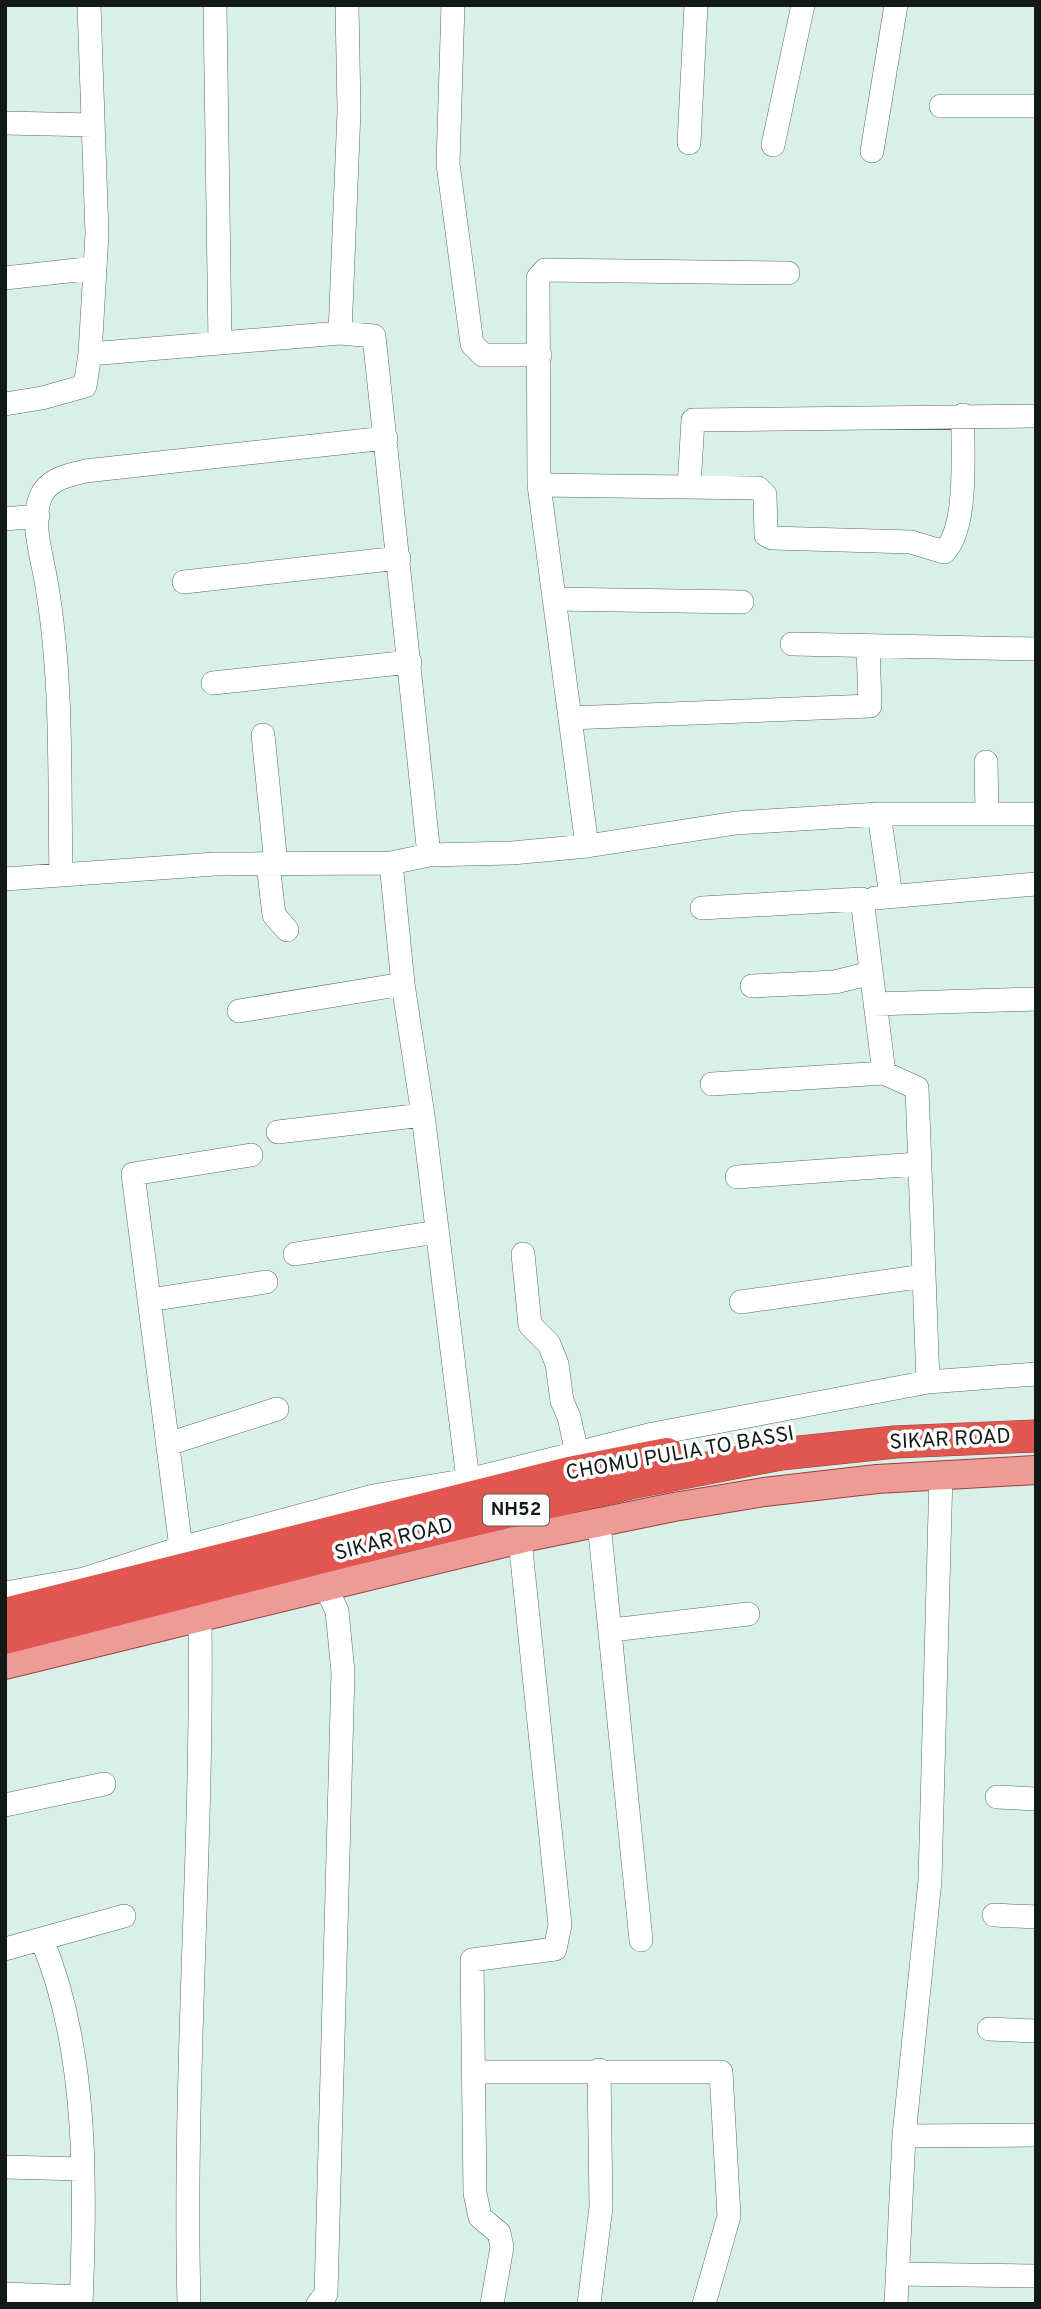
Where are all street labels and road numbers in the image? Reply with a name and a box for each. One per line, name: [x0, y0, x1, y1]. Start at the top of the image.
street label: CHOMU PULIA TO BASSI: [564, 1421, 796, 1487]
street label: SIKAR ROAD: [889, 1423, 1011, 1457]
road number: NH52: [483, 1494, 549, 1526]
street label: SIKAR ROAD: [332, 1512, 456, 1568]

